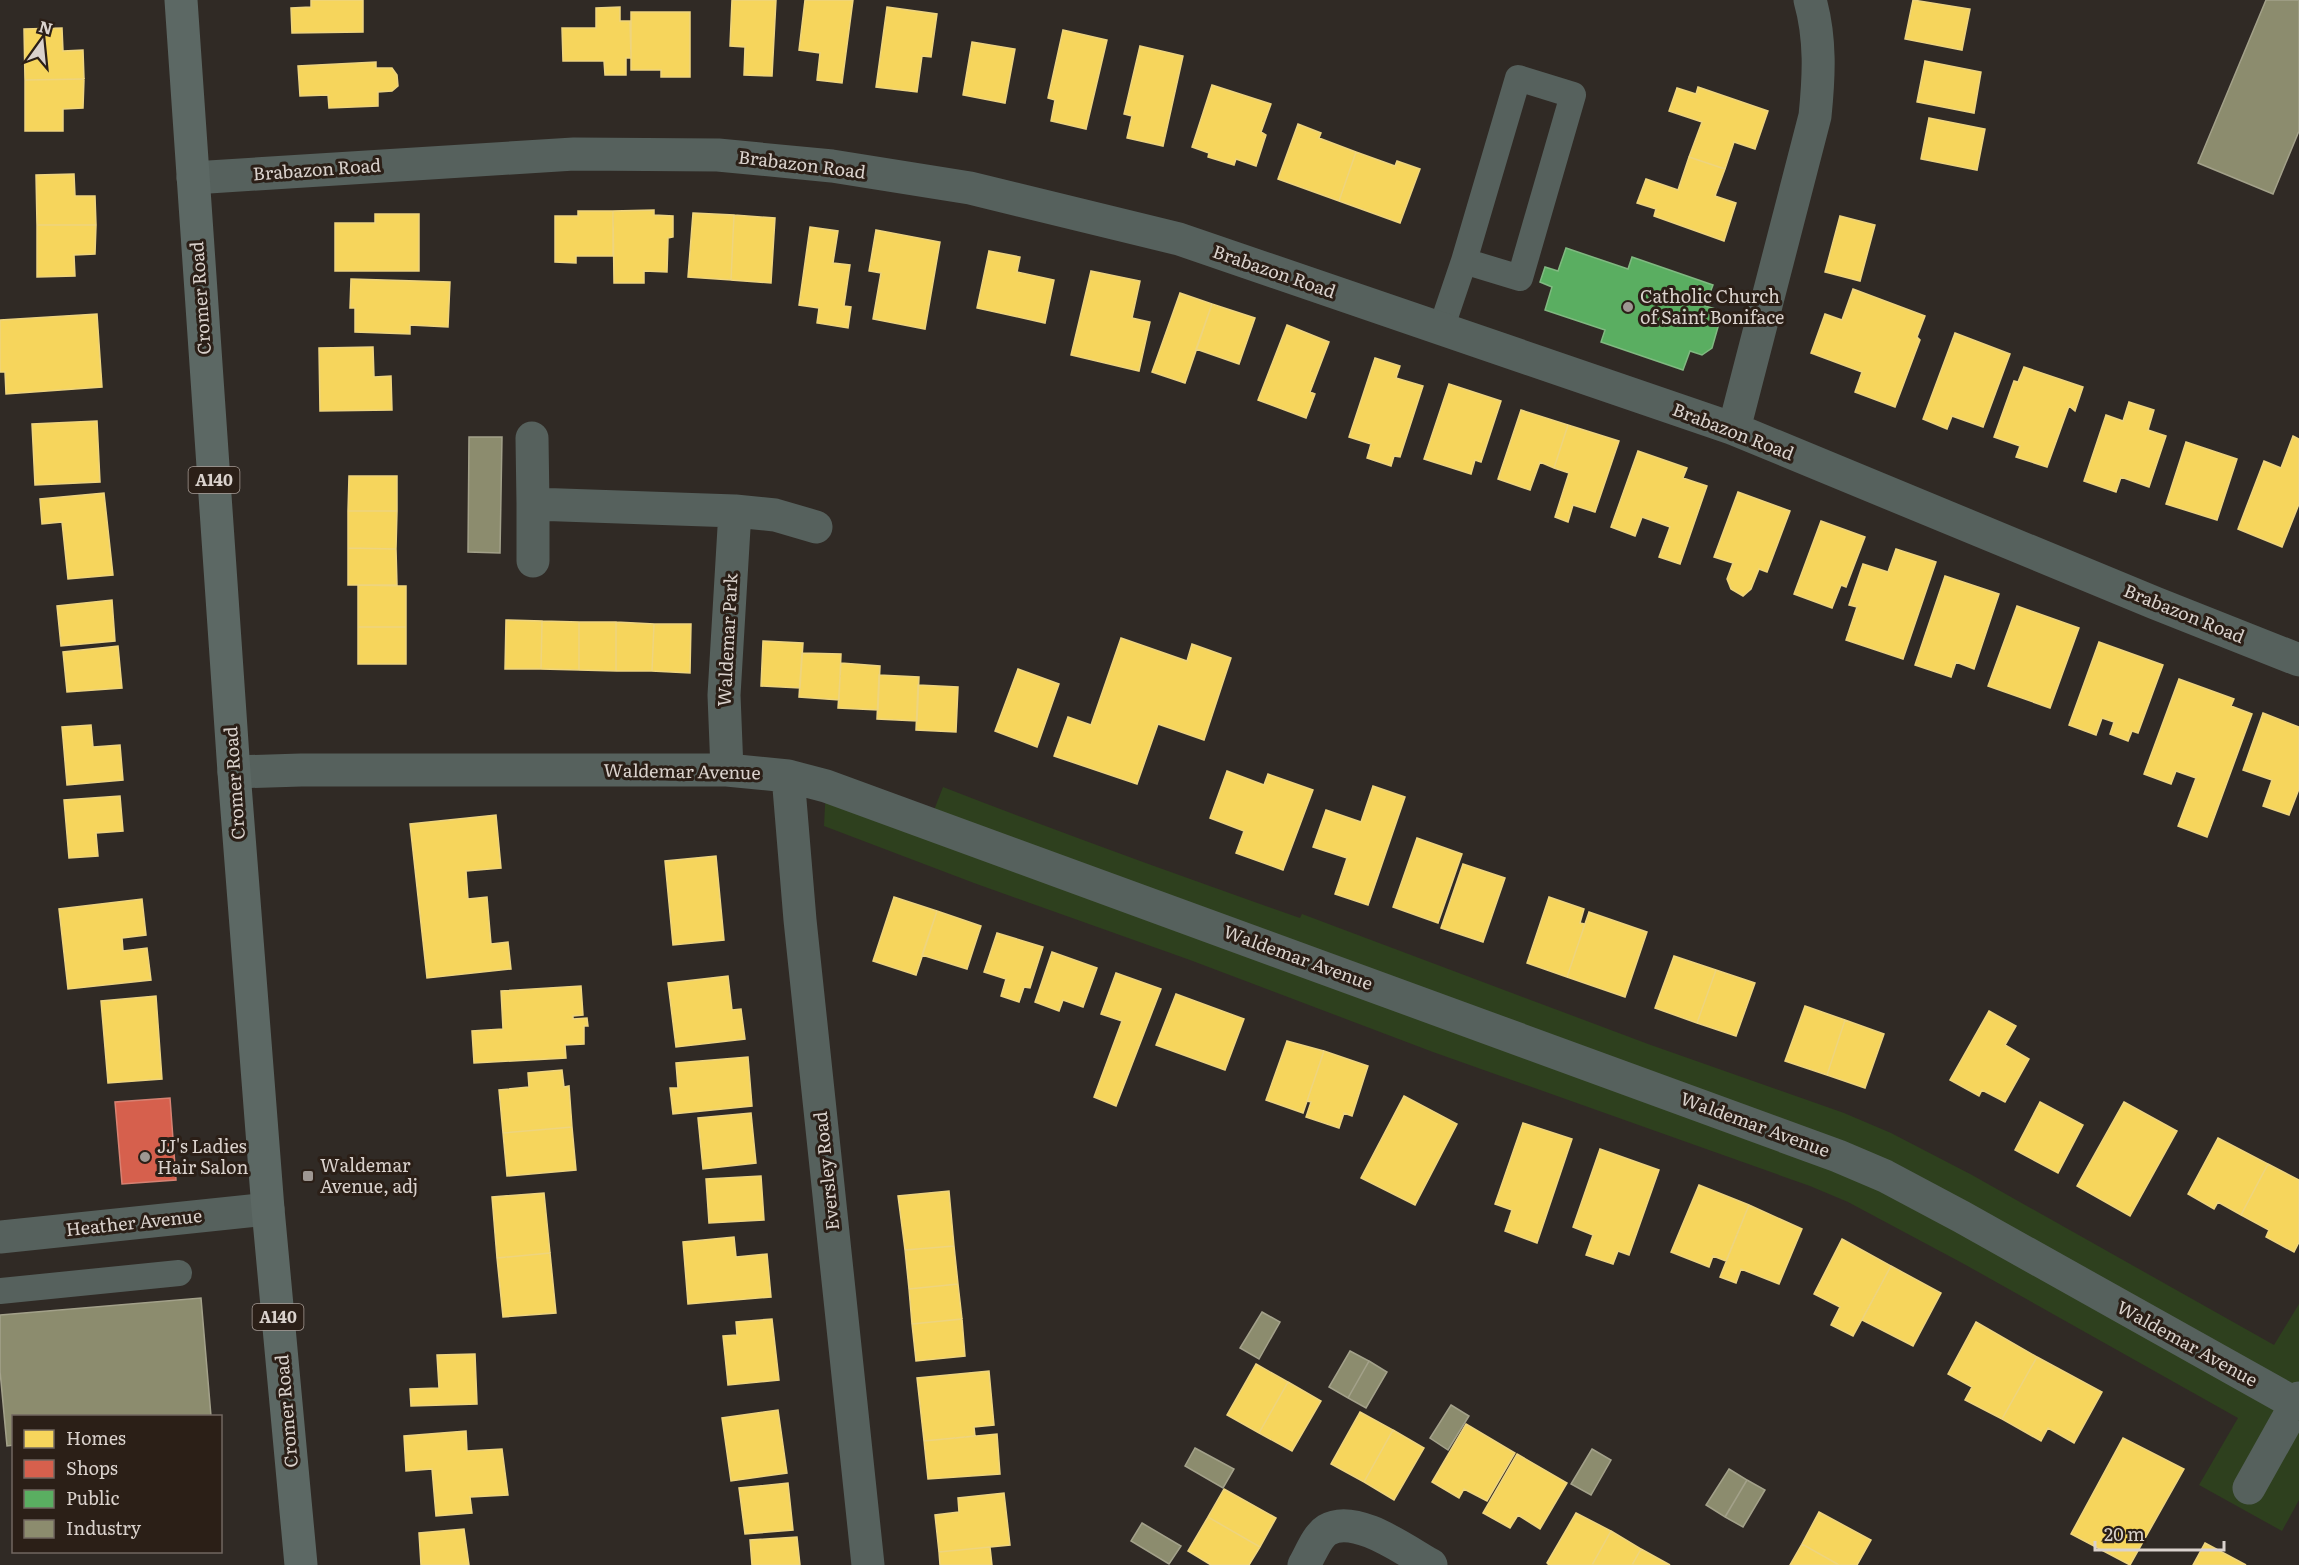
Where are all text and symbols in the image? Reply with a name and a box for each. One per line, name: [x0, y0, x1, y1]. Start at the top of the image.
north arrow: [12, 12, 72, 72]
text: N: [37, 13, 56, 40]
street label: Brabazon Road: [737, 142, 868, 185]
street label: Brabazon Road: [252, 151, 382, 186]
street label: Brabazon Road: [1209, 237, 1340, 304]
street label: Cromer Road: [182, 241, 217, 356]
place label: Catholic Church of Saint Boniface: [1640, 282, 1784, 330]
marker: Catholic Church of Saint Boniface: [1621, 300, 1635, 314]
street label: Brabazon Road: [1669, 395, 1798, 466]
road number: A140: [188, 467, 240, 493]
street label: Waldemar Park: [710, 572, 744, 707]
street label: Brabazon Road: [2120, 576, 2249, 649]
street label: Cromer Road: [216, 726, 251, 841]
street label: Waldemar Avenue: [603, 756, 761, 785]
street label: Waldemar Avenue: [1220, 917, 1377, 996]
street label: Waldemar Avenue: [1677, 1084, 1834, 1163]
street label: Eversley Road: [806, 1110, 845, 1232]
place label: JJ's Ladies Hair Salon: [157, 1132, 248, 1180]
marker: JJ's Ladies Hair Salon: [138, 1150, 152, 1164]
place label: Waldemar Avenue, adj: [320, 1151, 418, 1199]
marker: Waldemar Avenue, adj: [301, 1169, 315, 1183]
street label: Heather Avenue: [64, 1201, 203, 1242]
street label: Waldemar Avenue: [2112, 1293, 2263, 1393]
road number: A140: [252, 1304, 304, 1330]
street label: Cromer Road: [267, 1353, 304, 1469]
legend: [12, 1415, 222, 1553]
text: Homes: [66, 1424, 126, 1451]
text: Shops: [66, 1454, 118, 1481]
text: Public: [66, 1484, 120, 1511]
text: Industry: [66, 1514, 142, 1541]
scale bar: [2095, 1514, 2224, 1552]
text: 20 m: [2104, 1520, 2145, 1547]

